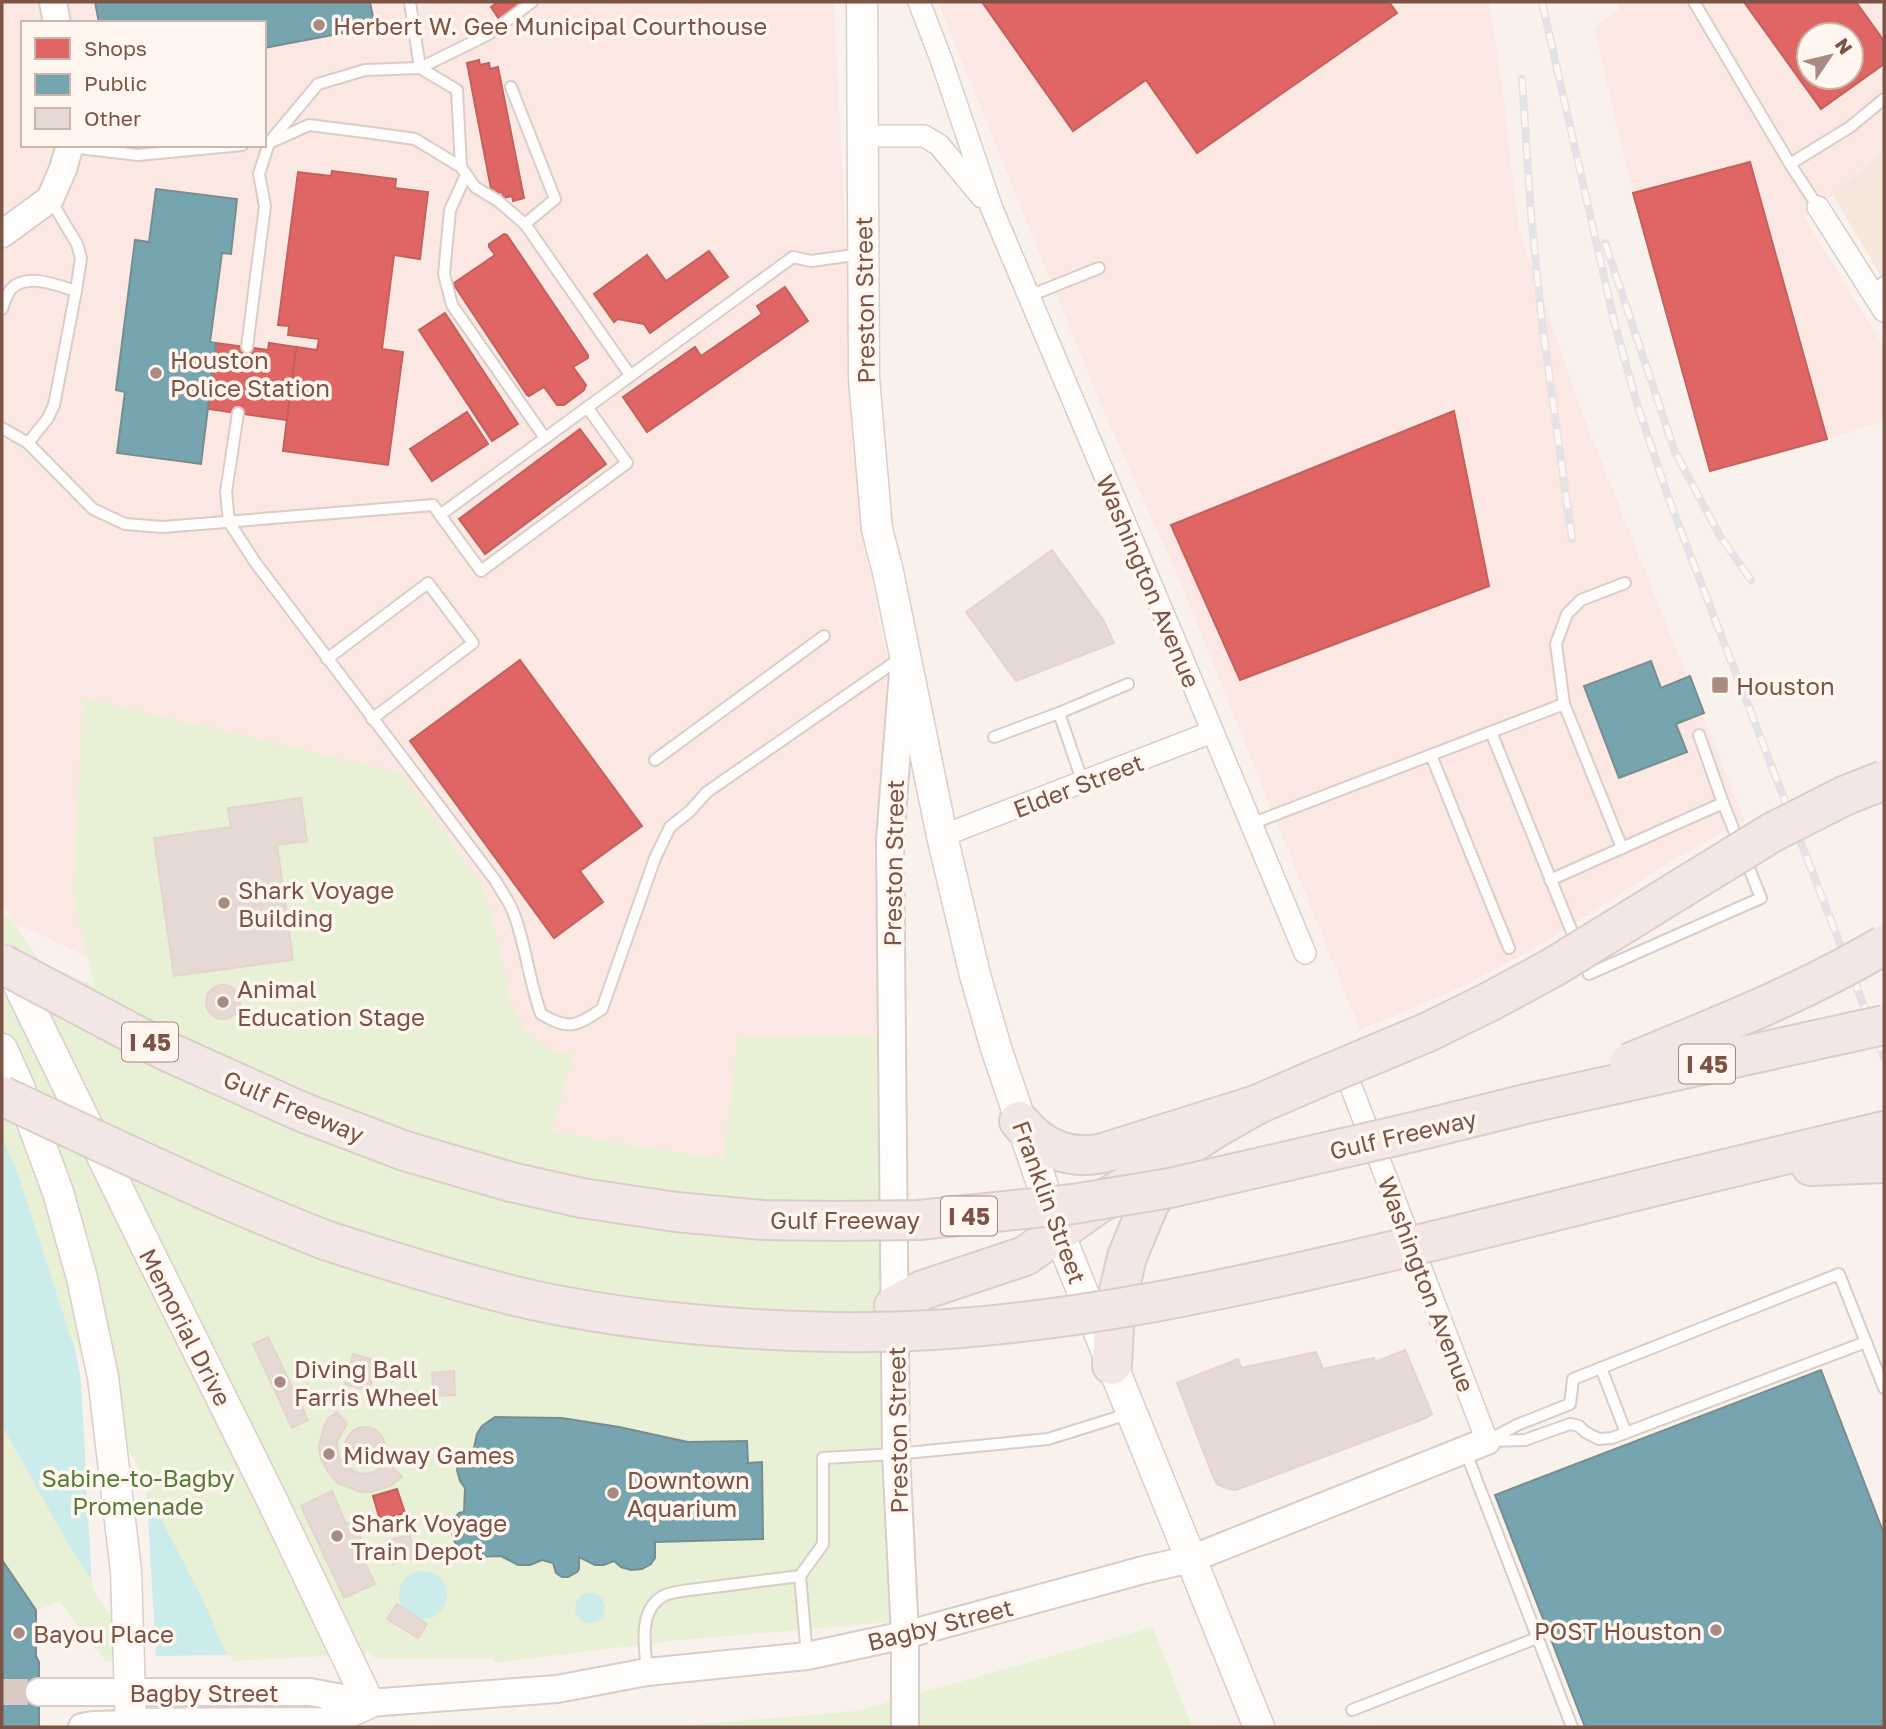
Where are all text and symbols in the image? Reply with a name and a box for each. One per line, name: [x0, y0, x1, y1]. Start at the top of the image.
place label: Herbert W. Gee Municipal Courthouse: [333, 11, 767, 40]
marker: Herbert W. Gee Municipal Courthouse: [311, 17, 327, 33]
legend: [21, 21, 266, 147]
north arrow: [1795, 21, 1865, 91]
text: N: [1831, 33, 1858, 58]
text: Shops: [84, 35, 147, 61]
text: Public: [84, 70, 147, 96]
text: Other: [84, 105, 141, 131]
street label: Preston Street: [848, 216, 880, 384]
place label: Houston Police Station: [170, 345, 330, 402]
marker: Houston Police Station: [148, 365, 164, 381]
street label: Washington Avenue: [1091, 470, 1207, 692]
place label: Houston: [1736, 671, 1835, 700]
marker: Houston: [1710, 675, 1730, 695]
street label: Elder Street: [1009, 747, 1147, 823]
street label: Preston Street: [877, 779, 909, 947]
place label: Shark Voyage Building: [238, 875, 394, 932]
marker: Shark Voyage Building: [216, 895, 232, 911]
place label: Animal Education Stage: [237, 974, 425, 1031]
marker: Animal Education Stage: [215, 994, 231, 1010]
road number: I 45: [122, 1023, 178, 1062]
road number: I 45: [1679, 1044, 1735, 1084]
street label: Gulf Freeway: [219, 1063, 369, 1149]
street label: Gulf Freeway: [1327, 1103, 1479, 1165]
street label: Franklin Street: [1007, 1117, 1093, 1287]
street label: Washington Avenue: [1373, 1172, 1481, 1396]
road number: I 45: [941, 1196, 997, 1236]
street label: Gulf Freeway: [770, 1205, 920, 1234]
street label: Memorial Drive: [134, 1243, 238, 1411]
street label: Preston Street: [881, 1346, 913, 1514]
place label: Diving Ball Farris Wheel: [294, 1354, 439, 1411]
marker: Diving Ball Farris Wheel: [272, 1374, 288, 1390]
place label: Midway Games: [343, 1440, 515, 1469]
marker: Midway Games: [321, 1446, 337, 1462]
park label: Sabine-to-Bagby Promenade: [41, 1463, 235, 1520]
place label: Downtown Aquarium: [627, 1465, 750, 1522]
marker: Downtown Aquarium: [605, 1485, 621, 1501]
place label: Shark Voyage Train Depot: [351, 1508, 507, 1565]
marker: Shark Voyage Train Depot: [329, 1528, 345, 1544]
street label: Bagby Street: [864, 1592, 1016, 1656]
place label: POST Houston: [1534, 1616, 1702, 1645]
place label: Bayou Place: [33, 1619, 174, 1648]
marker: POST Houston: [1708, 1622, 1724, 1638]
marker: Bayou Place: [11, 1625, 27, 1641]
street label: Bagby Street: [129, 1678, 279, 1707]

